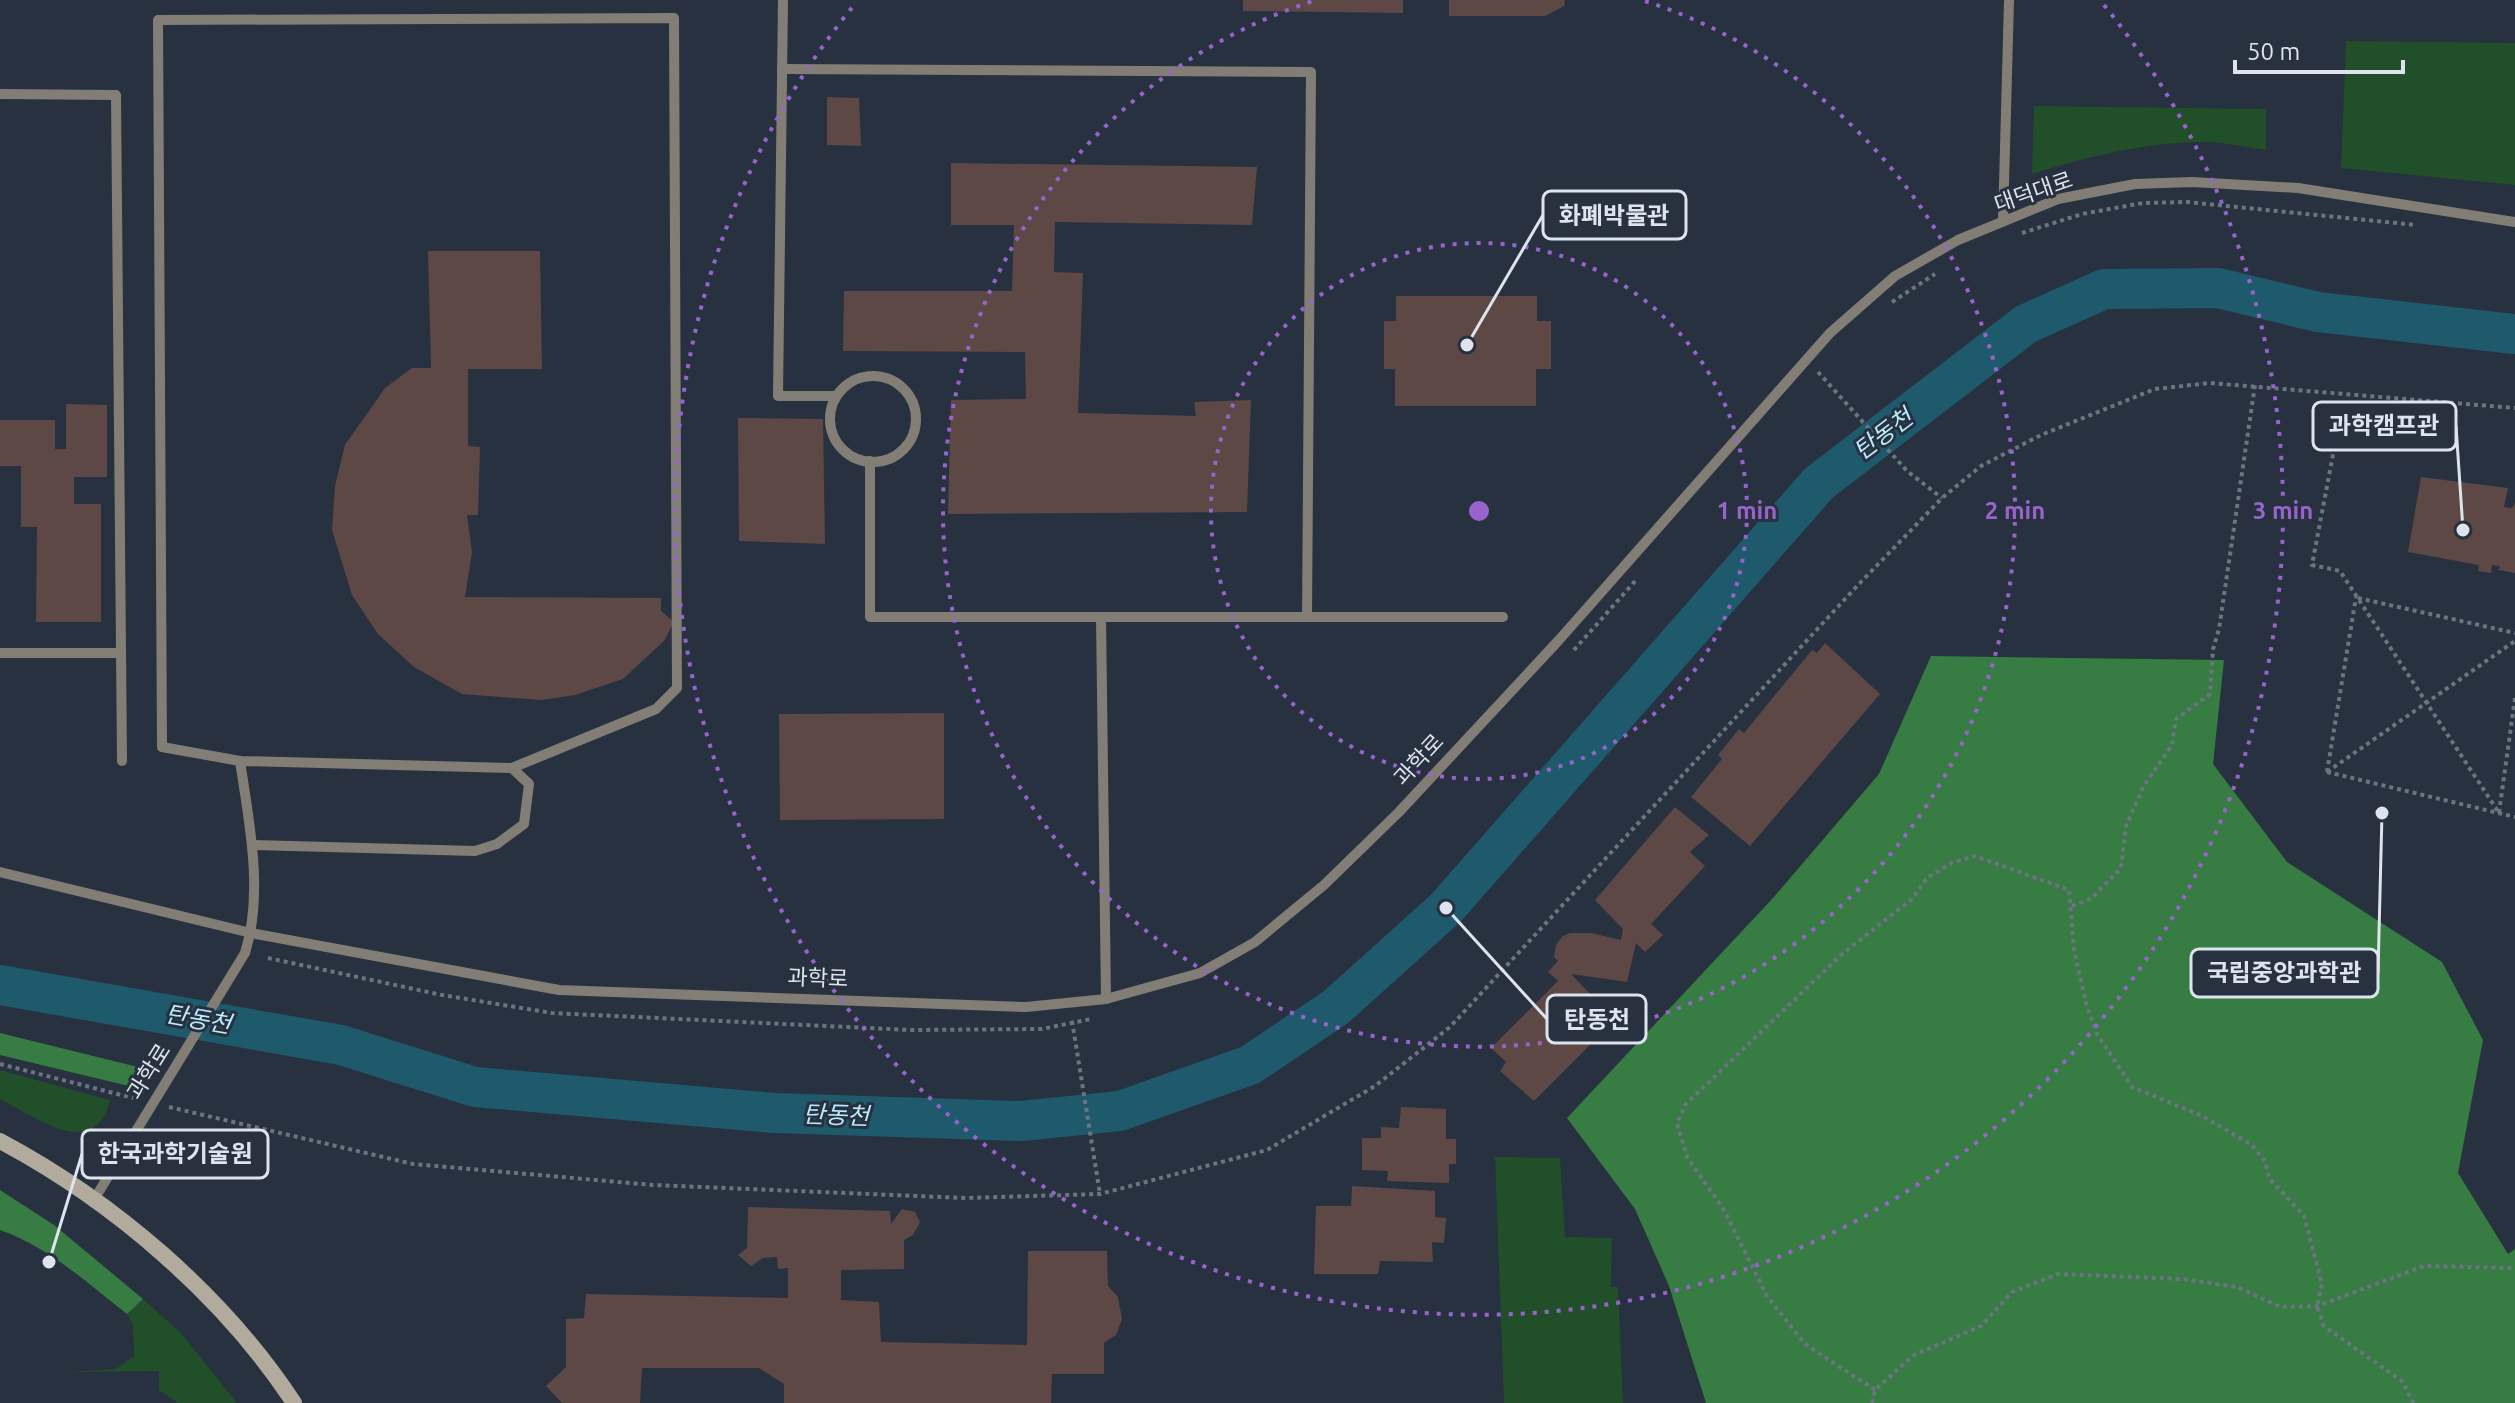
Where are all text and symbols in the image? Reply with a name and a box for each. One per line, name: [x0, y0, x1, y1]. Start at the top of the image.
scale bar: [2235, 24, 2403, 74]
text: 50 m: [2247, 38, 2300, 65]
street label: 대덕대로: [1991, 166, 2075, 216]
callout: 화폐박물관: [1543, 191, 1686, 239]
text: 화폐박물관: [1559, 202, 1669, 229]
water label: 탄동천: [1848, 402, 1920, 465]
callout: 과학캠프관: [2313, 402, 2456, 450]
text: 과학캠프관: [2329, 412, 2439, 439]
centre of rings: [1465, 497, 1493, 525]
text: 1 min: [1717, 497, 1777, 524]
text: 2 min: [1985, 497, 2045, 524]
text: 3 min: [2253, 497, 2313, 524]
street label: 과학로: [1388, 728, 1448, 790]
callout: 국립중앙과학관: [2191, 949, 2378, 997]
text: 국립중앙과학관: [2207, 959, 2361, 986]
street label: 과학로: [787, 963, 849, 991]
callout: 탄동천: [1547, 995, 1646, 1043]
water label: 탄동천: [163, 1000, 236, 1039]
text: 탄동천: [1564, 1006, 1630, 1033]
street label: 과학로: [121, 1039, 175, 1103]
water label: 탄동천: [802, 1100, 872, 1130]
callout: 한국과학기술원: [82, 1130, 268, 1178]
text: 한국과학기술원: [98, 1140, 252, 1167]

